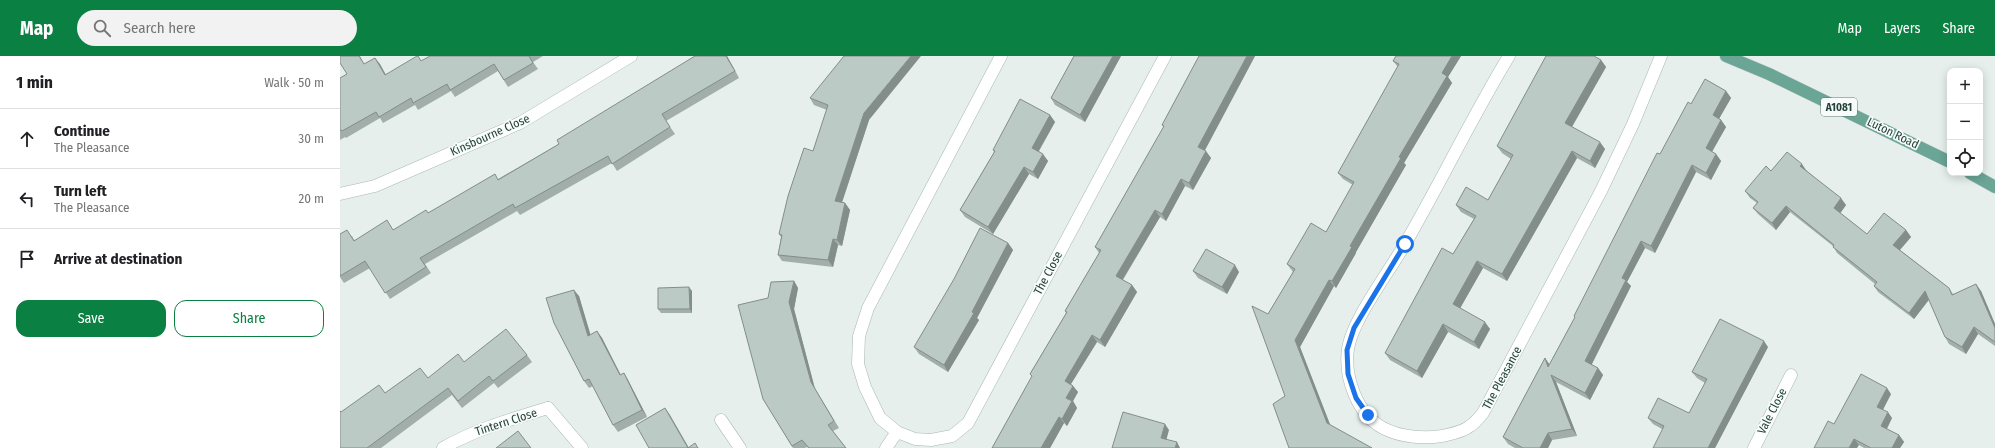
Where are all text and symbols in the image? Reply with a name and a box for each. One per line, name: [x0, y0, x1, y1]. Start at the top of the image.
search box: [77, 10, 357, 46]
text: Map: [20, 17, 53, 40]
icon: search: [91, 17, 113, 39]
text: Search here: [123, 19, 196, 37]
text: Map: [1838, 20, 1862, 37]
text: Layers: [1884, 20, 1920, 37]
text: Share: [1942, 20, 1975, 37]
map controls: [1947, 68, 1983, 176]
button: +: [1947, 68, 1983, 104]
text: 1 min: [16, 72, 53, 93]
text: Walk · 50 m: [264, 75, 324, 90]
road number: A1081: [1821, 98, 1857, 116]
button: −: [1947, 104, 1983, 140]
street label: Kinsbourne Close: [448, 111, 532, 159]
street label: Luton Road: [1865, 115, 1921, 151]
text: Continue: [54, 122, 110, 140]
icon: ahead: [16, 128, 38, 150]
text: 30 m: [298, 131, 324, 146]
text: The Pleasance: [54, 140, 129, 155]
button: locate: [1947, 140, 1983, 176]
text: Turn left: [54, 182, 107, 200]
icon: left: [16, 188, 38, 210]
text: 20 m: [298, 191, 324, 206]
text: The Pleasance: [54, 200, 129, 215]
route start: [1396, 235, 1414, 253]
icon: arrive: [16, 248, 38, 270]
street label: The Close: [1031, 249, 1065, 297]
text: Arrive at destination: [54, 250, 182, 268]
button: Save: [16, 300, 166, 337]
button: Share: [174, 300, 324, 337]
street label: The Pleasance: [1479, 344, 1525, 412]
street label: Vale Close: [1754, 386, 1790, 436]
street label: Tintern Close: [473, 405, 539, 439]
route end: [1359, 406, 1377, 424]

